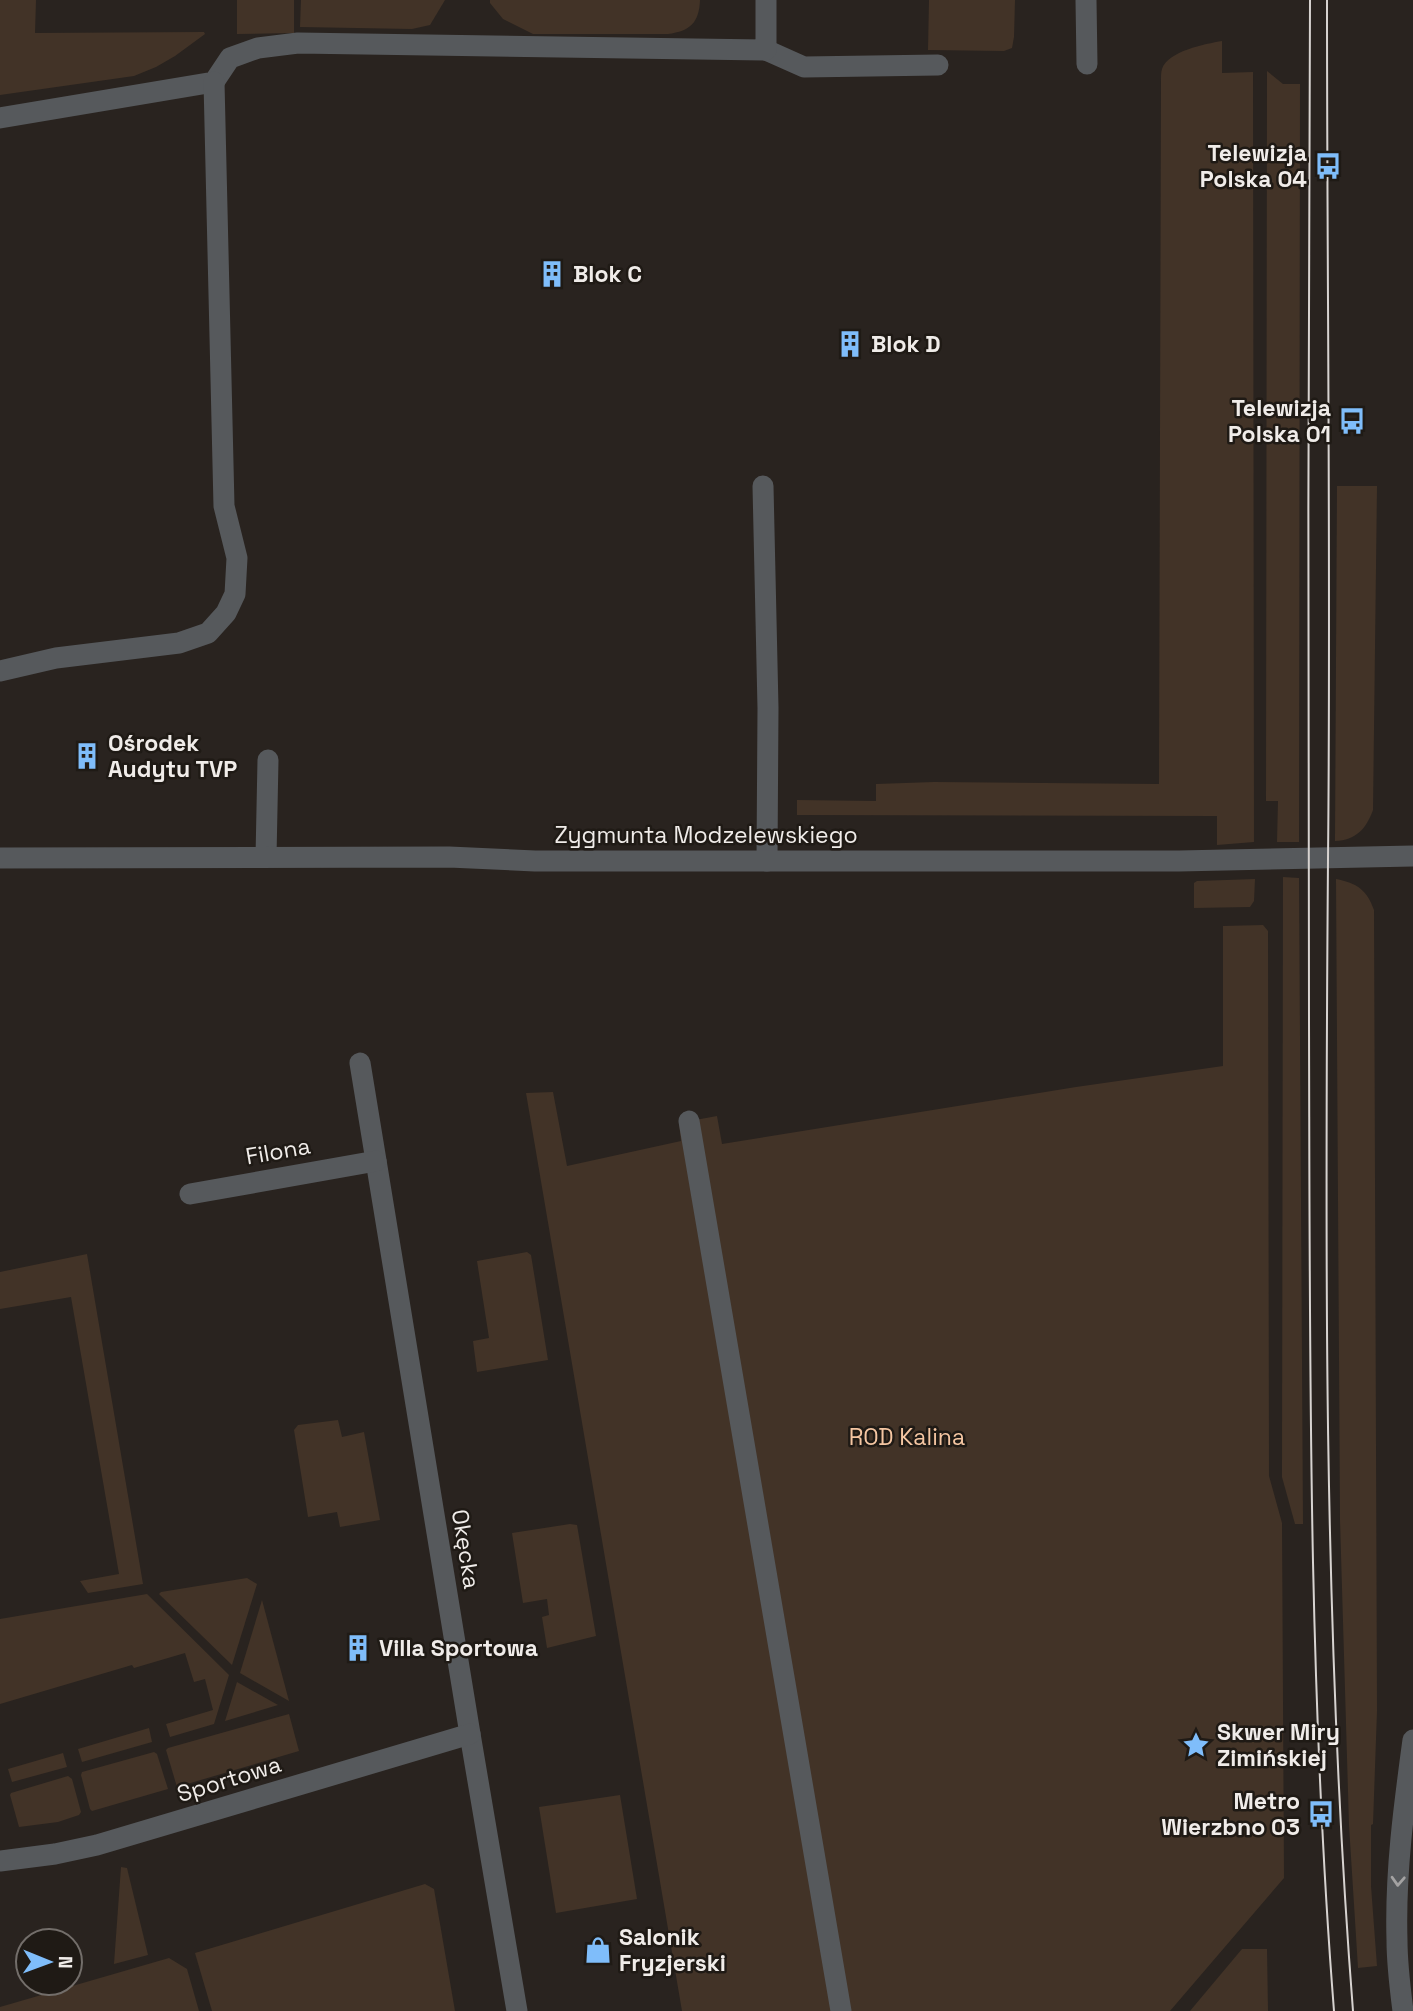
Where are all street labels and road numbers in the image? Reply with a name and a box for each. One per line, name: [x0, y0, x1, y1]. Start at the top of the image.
street label: Zygmunta Modzelewskiego: [554, 820, 858, 850]
street label: Filona: [243, 1131, 313, 1171]
street label: Okęcka: [445, 1507, 487, 1591]
street label: Sportowa: [173, 1749, 285, 1809]

